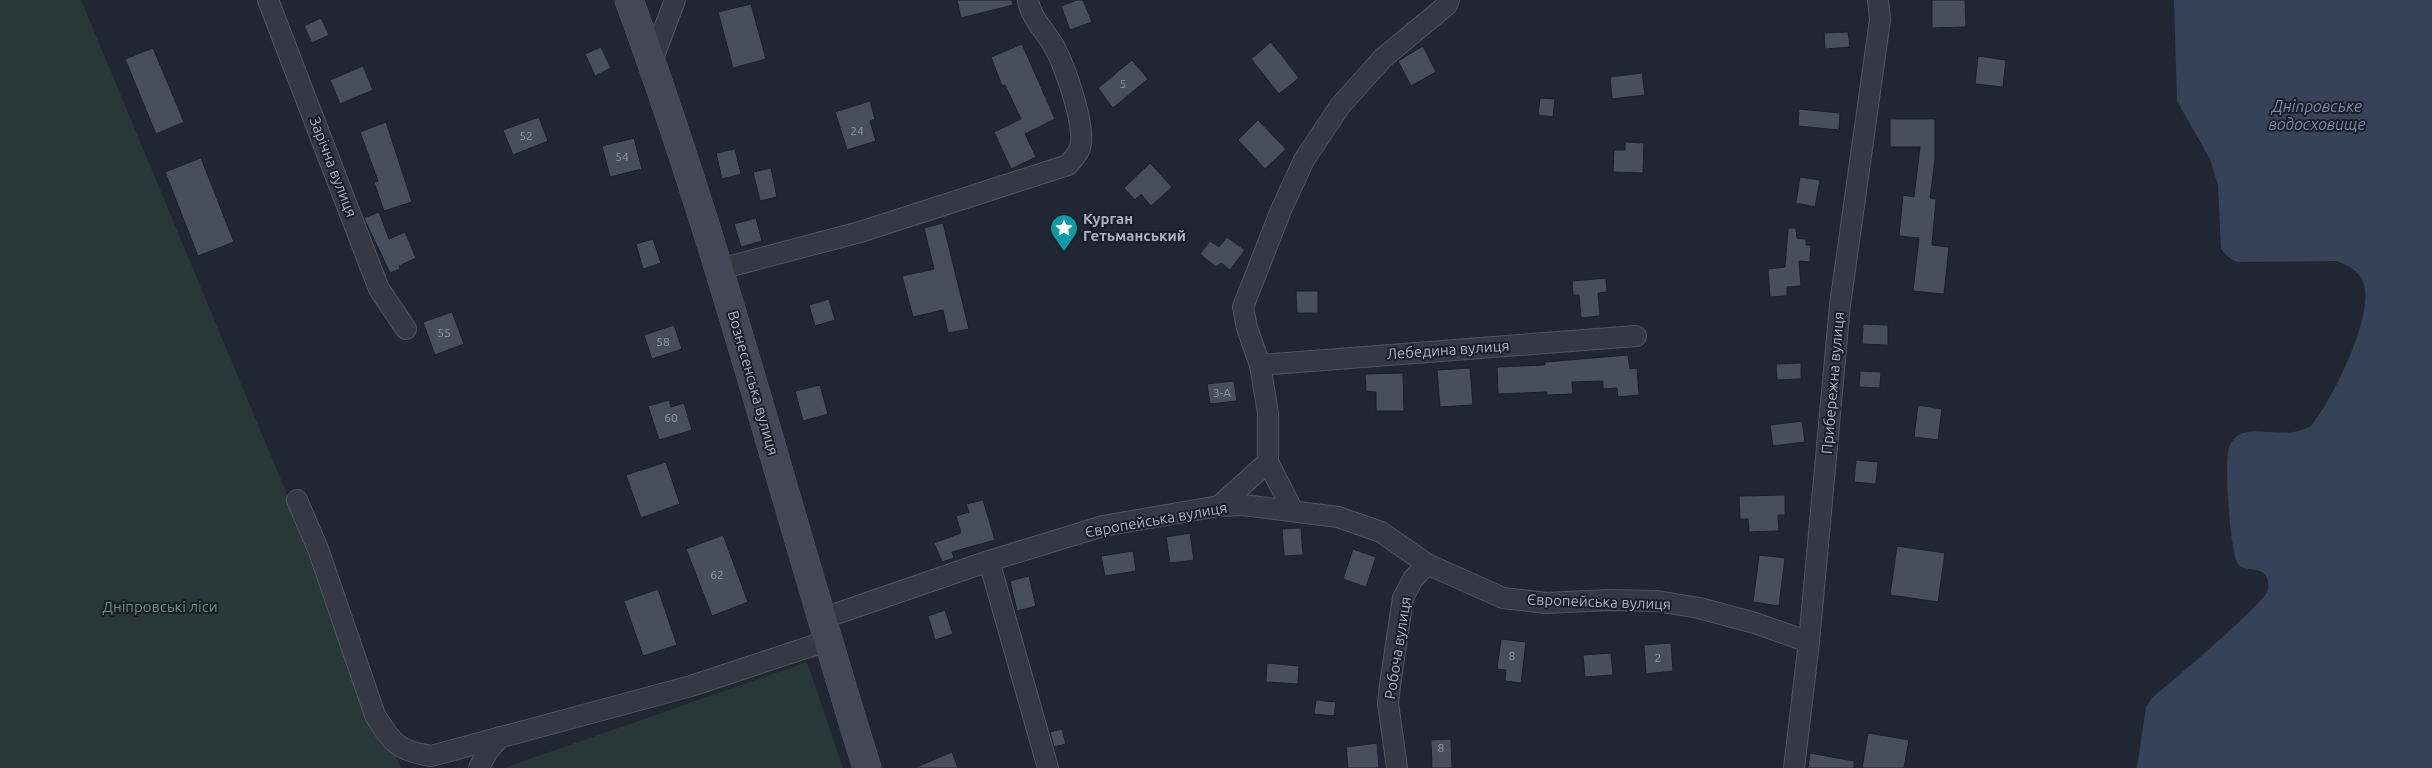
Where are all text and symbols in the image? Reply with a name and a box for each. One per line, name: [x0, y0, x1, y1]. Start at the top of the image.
house number: 5: [1120, 77, 1126, 90]
water label: Дніпровське водосховище: [2268, 97, 2366, 133]
street label: Зарічна вулиця: [307, 114, 360, 219]
house number: 24: [850, 124, 864, 137]
house number: 52: [519, 129, 533, 142]
house number: 54: [615, 150, 629, 163]
place label: Курган Гетьманський: [1083, 210, 1186, 244]
place icon: Курган Гетьманський: [1049, 213, 1079, 252]
street label: Вознесенська вулиця: [725, 309, 782, 457]
street label: Прибережна вулиця: [1818, 311, 1847, 455]
house number: 55: [437, 326, 451, 339]
house number: 58: [656, 335, 670, 348]
street label: Лебедина вулиця: [1386, 337, 1510, 362]
house number: 3-А: [1213, 386, 1231, 399]
house number: 60: [664, 411, 678, 424]
street label: Європейська вулиця: [1083, 499, 1228, 540]
house number: 62: [710, 568, 724, 581]
street label: Європейська вулиця: [1527, 590, 1671, 613]
street label: Робоча вулиця: [1381, 595, 1414, 701]
park label: Дніпровські ліси: [102, 598, 218, 615]
house number: 8: [1509, 649, 1516, 662]
house number: 2: [1655, 651, 1661, 664]
house number: 8: [1438, 741, 1445, 754]

